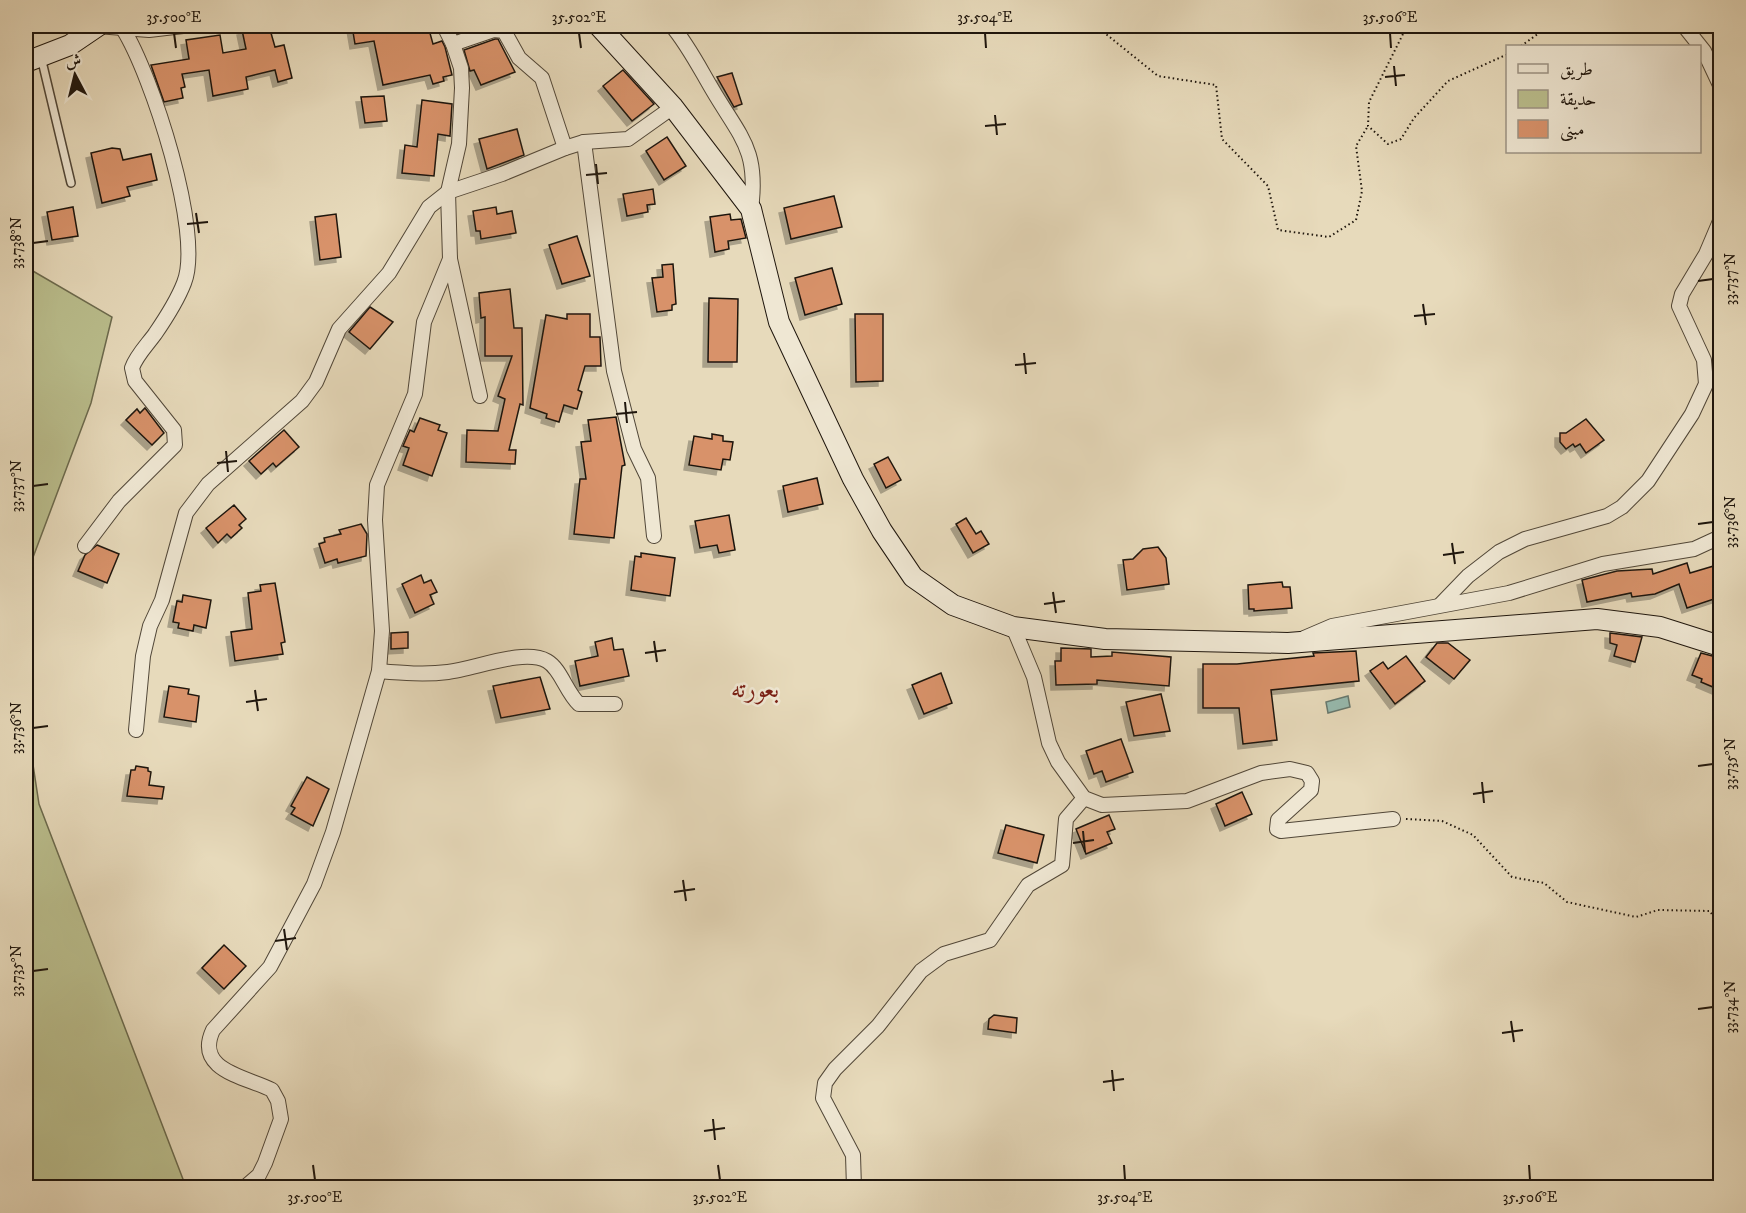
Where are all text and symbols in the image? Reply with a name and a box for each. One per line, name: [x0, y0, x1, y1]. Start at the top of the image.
text: 35.500°E: [147, 8, 202, 27]
text: 35.502°E: [552, 8, 607, 27]
text: 35.504°E: [957, 8, 1013, 27]
text: 35.506°E: [1363, 8, 1418, 27]
north arrow: [45, 45, 105, 105]
legend: [1506, 45, 1701, 153]
text: ش: [64, 50, 82, 72]
text: طريق: [1560, 59, 1593, 81]
text: حديقة: [1560, 89, 1596, 111]
text: مبنى: [1560, 119, 1585, 142]
text: 33.738°N: [7, 217, 26, 269]
text: 33.737°N: [1721, 253, 1740, 305]
text: 33.737°N: [7, 460, 26, 512]
text: 33.736°N: [1721, 496, 1740, 548]
district label: بعورته: [731, 673, 779, 706]
text: 33.736°N: [7, 702, 26, 754]
text: 33.735°N: [1721, 738, 1740, 790]
text: 33.735°N: [7, 945, 26, 997]
text: 33.734°N: [1721, 980, 1740, 1034]
text: 35.500°E: [288, 1188, 343, 1207]
text: 35.502°E: [693, 1188, 748, 1207]
text: 35.504°E: [1097, 1188, 1153, 1207]
text: 35.506°E: [1503, 1188, 1558, 1207]

